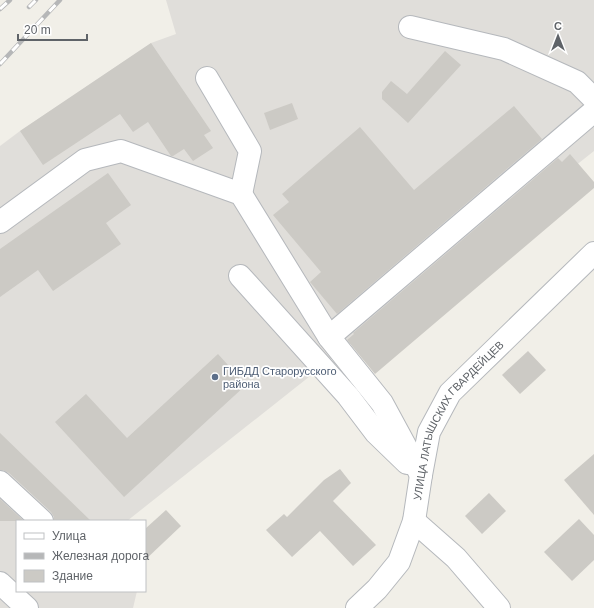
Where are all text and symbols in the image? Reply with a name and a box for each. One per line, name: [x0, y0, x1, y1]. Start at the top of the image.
scale bar: [18, 16, 87, 42]
north arrow: [538, 16, 578, 56]
text: С: [554, 20, 562, 32]
text: 20 m: [24, 23, 51, 37]
street label: УЛИЦА ЛАТЫШСКИХ ГВАРДЕЙЦЕВ: [411, 338, 506, 501]
place label: ГИБДД Старорусского района: [223, 365, 337, 390]
marker: ГИБДД Старорусского района: [210, 372, 220, 382]
legend: [16, 520, 146, 592]
text: Улица: [52, 529, 86, 543]
text: Железная дорога: [52, 549, 149, 563]
text: Здание: [52, 569, 93, 583]

